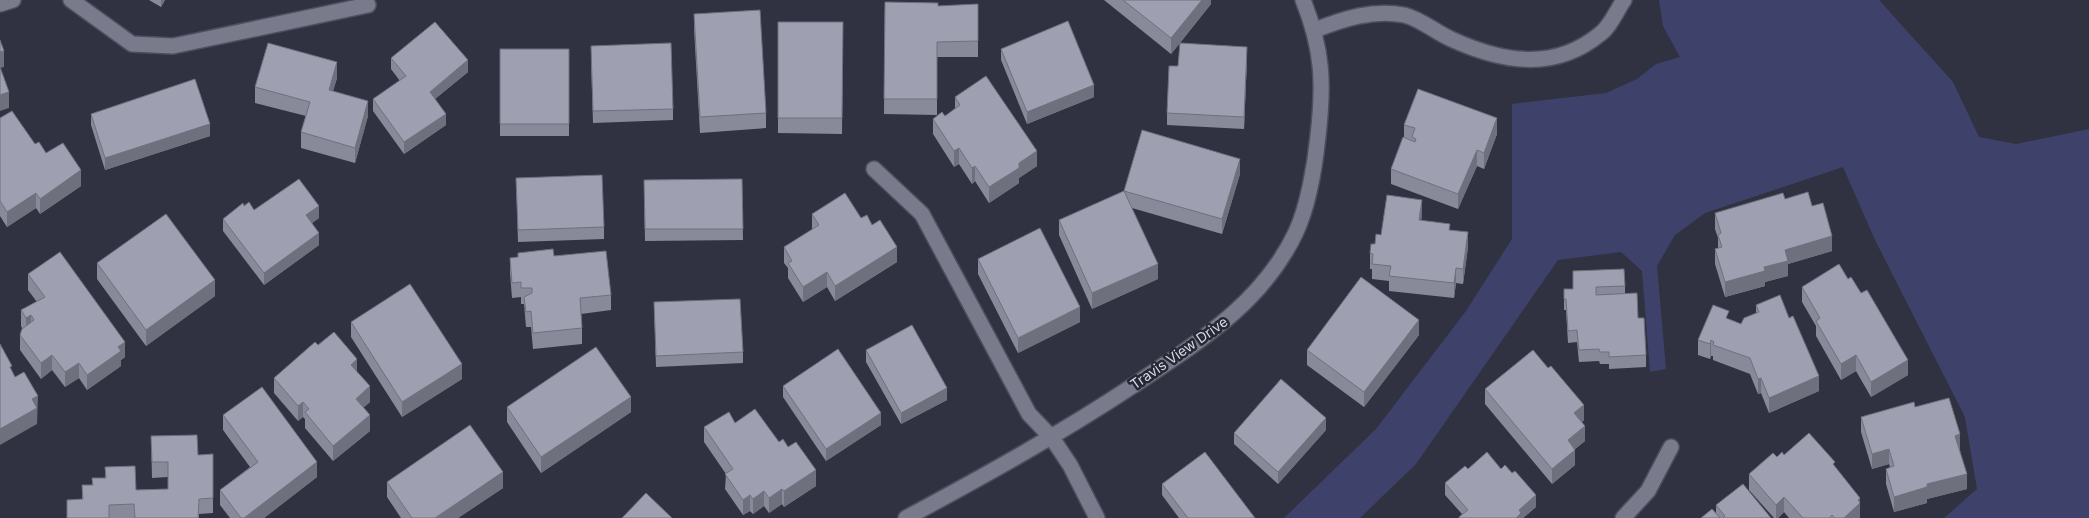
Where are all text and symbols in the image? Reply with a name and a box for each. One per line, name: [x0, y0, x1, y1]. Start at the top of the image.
street label: Travis View Drive: [1127, 313, 1231, 392]

